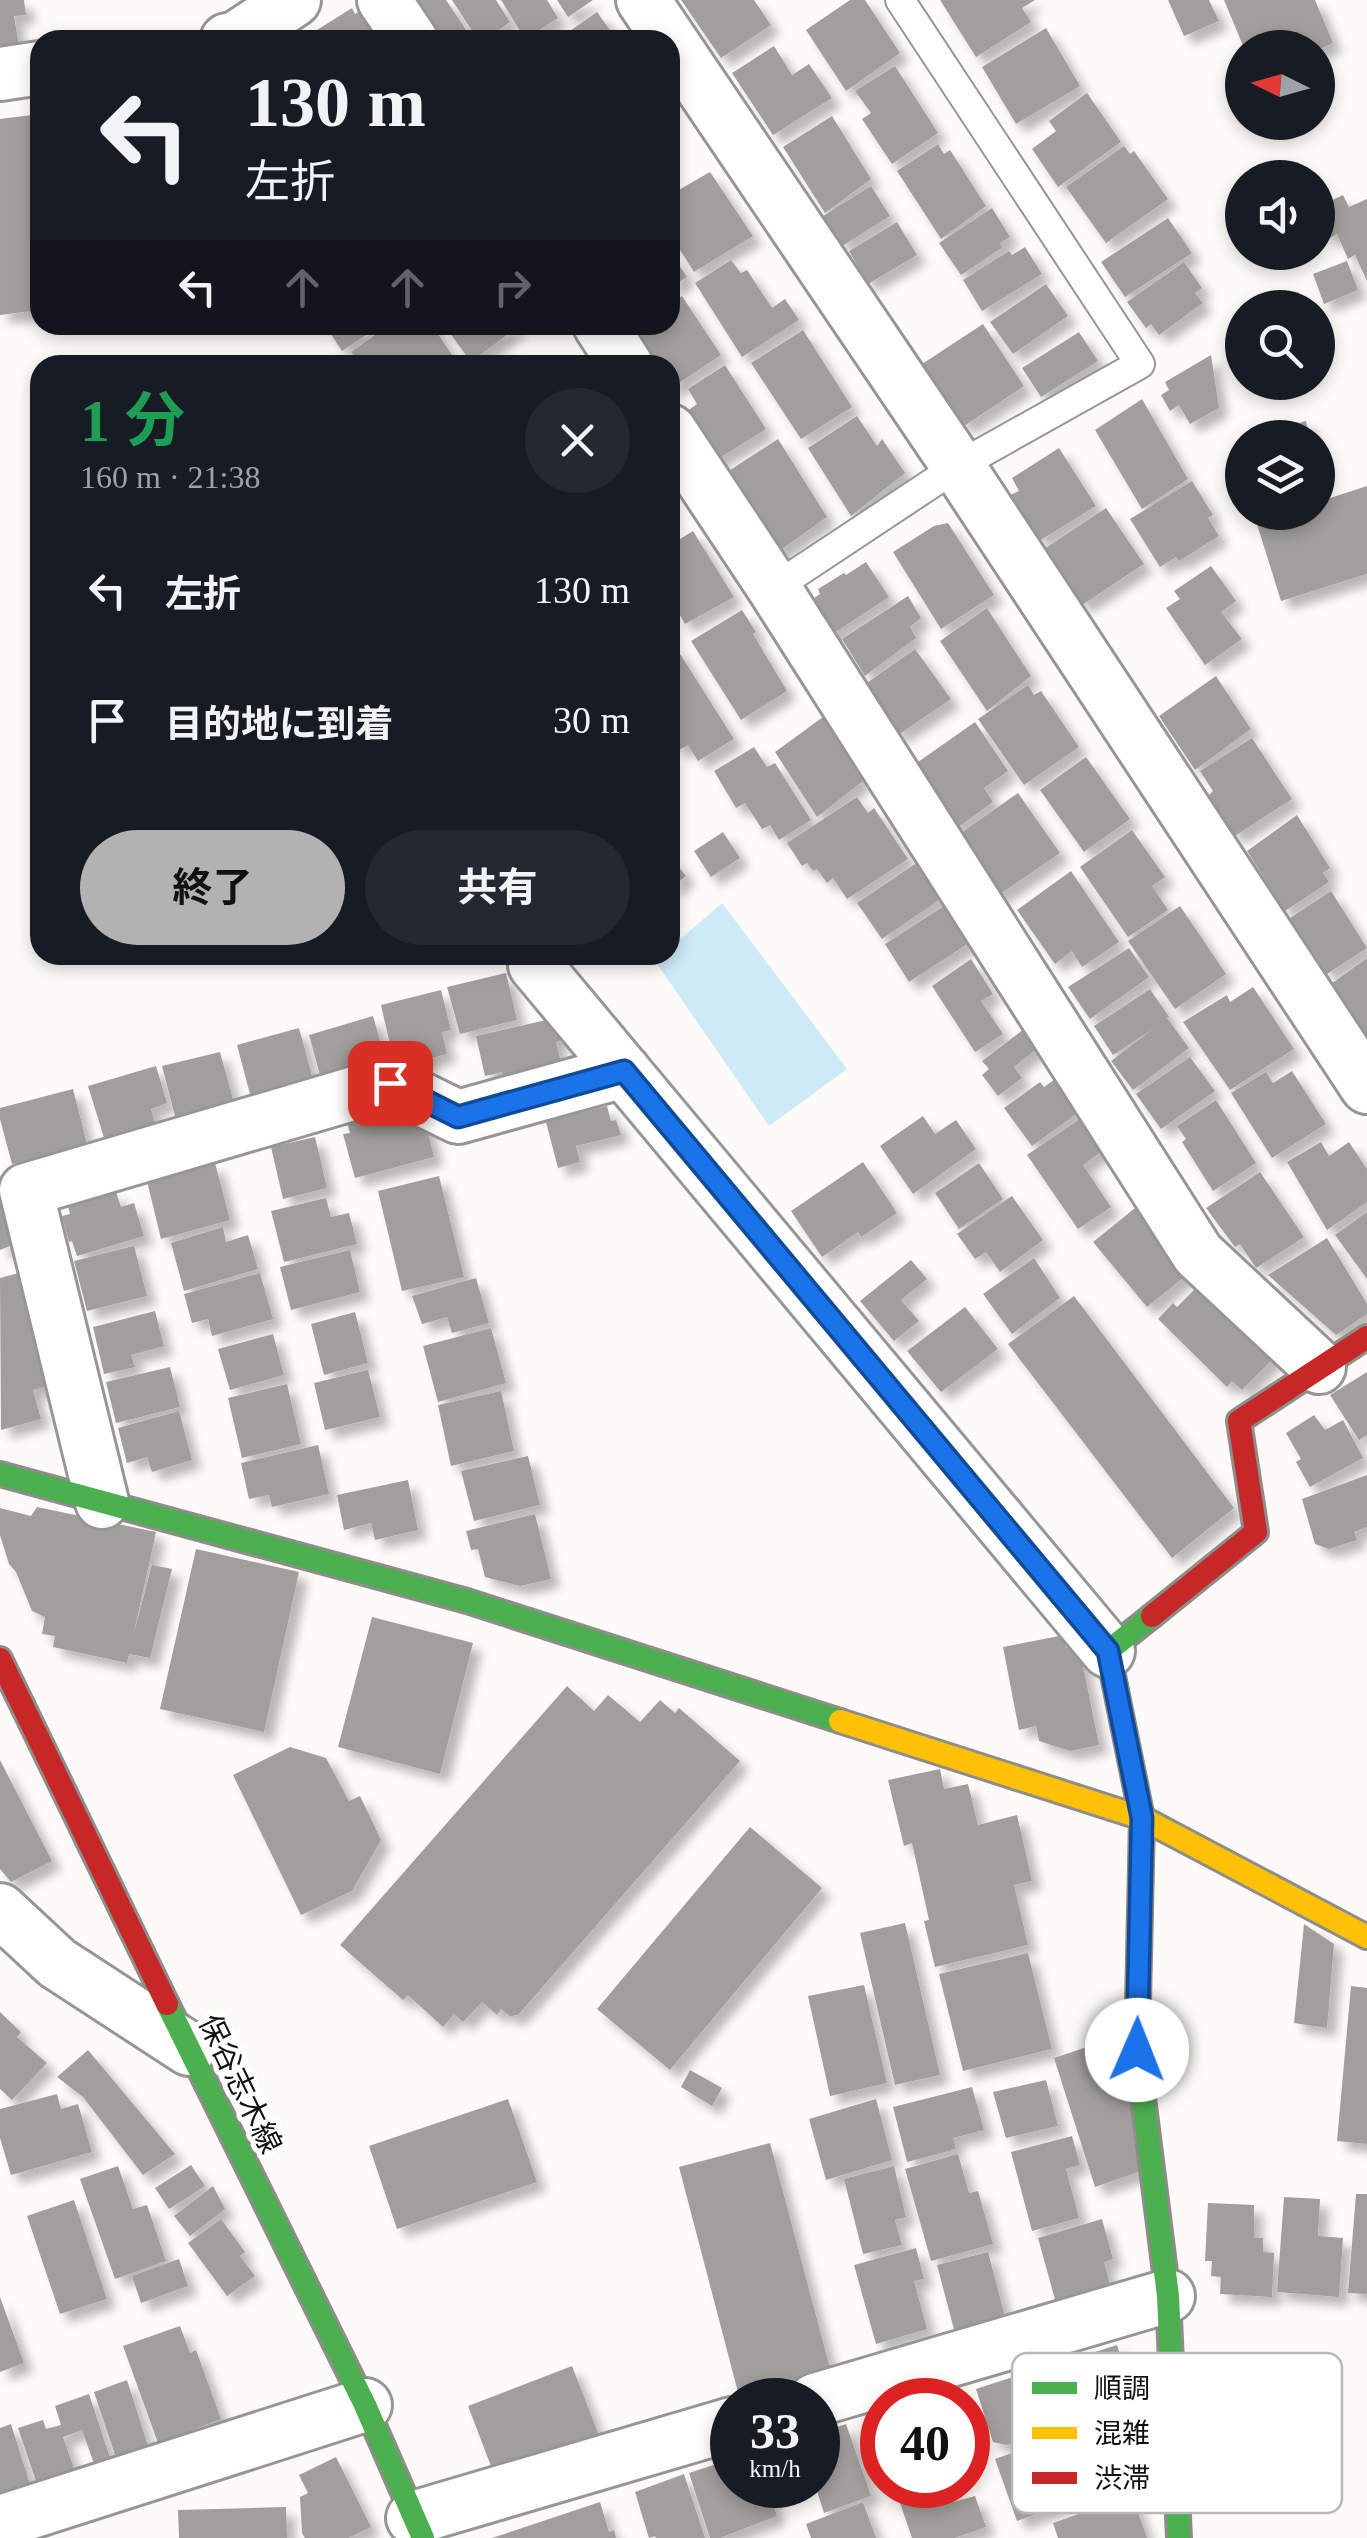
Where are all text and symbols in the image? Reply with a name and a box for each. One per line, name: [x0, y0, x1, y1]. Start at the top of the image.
north arrow: [1225, 30, 1335, 140]
map controls: [1225, 30, 1335, 530]
text: 130 m: [245, 64, 426, 141]
icon: left: [80, 70, 210, 200]
text: 左折: [245, 157, 335, 207]
button: sound: [1225, 160, 1335, 270]
icon: left: [170, 260, 225, 315]
icon: ahead: [275, 260, 330, 315]
icon: ahead: [380, 260, 435, 315]
icon: right: [485, 260, 540, 315]
button: search: [1225, 290, 1335, 400]
text: 1 分: [80, 388, 185, 454]
button: close: [525, 388, 630, 493]
button: layers: [1225, 420, 1335, 530]
text: 160 m · 21:38: [80, 459, 260, 495]
icon: left: [80, 563, 135, 618]
text: 130 m: [534, 569, 630, 611]
text: 左折: [165, 573, 241, 615]
icon: arrive: [80, 693, 135, 748]
text: 30 m: [553, 699, 630, 741]
text: 目的地に到着: [165, 703, 393, 745]
button: 終了: [80, 830, 345, 945]
button: 共有: [365, 830, 630, 945]
pin: [348, 1041, 433, 1126]
icon: arrive: [363, 1056, 418, 1111]
position arrow: [1085, 1998, 1189, 2102]
street label: 保谷志木線: [193, 2009, 288, 2158]
legend: [1012, 2353, 1342, 2513]
text: 順調: [1094, 2373, 1150, 2404]
speed limit sign: 40: [860, 2378, 990, 2508]
text: 33: [750, 2403, 800, 2459]
text: 混雑: [1094, 2418, 1150, 2449]
text: km/h: [749, 2455, 801, 2482]
text: 渋滞: [1094, 2463, 1150, 2494]

